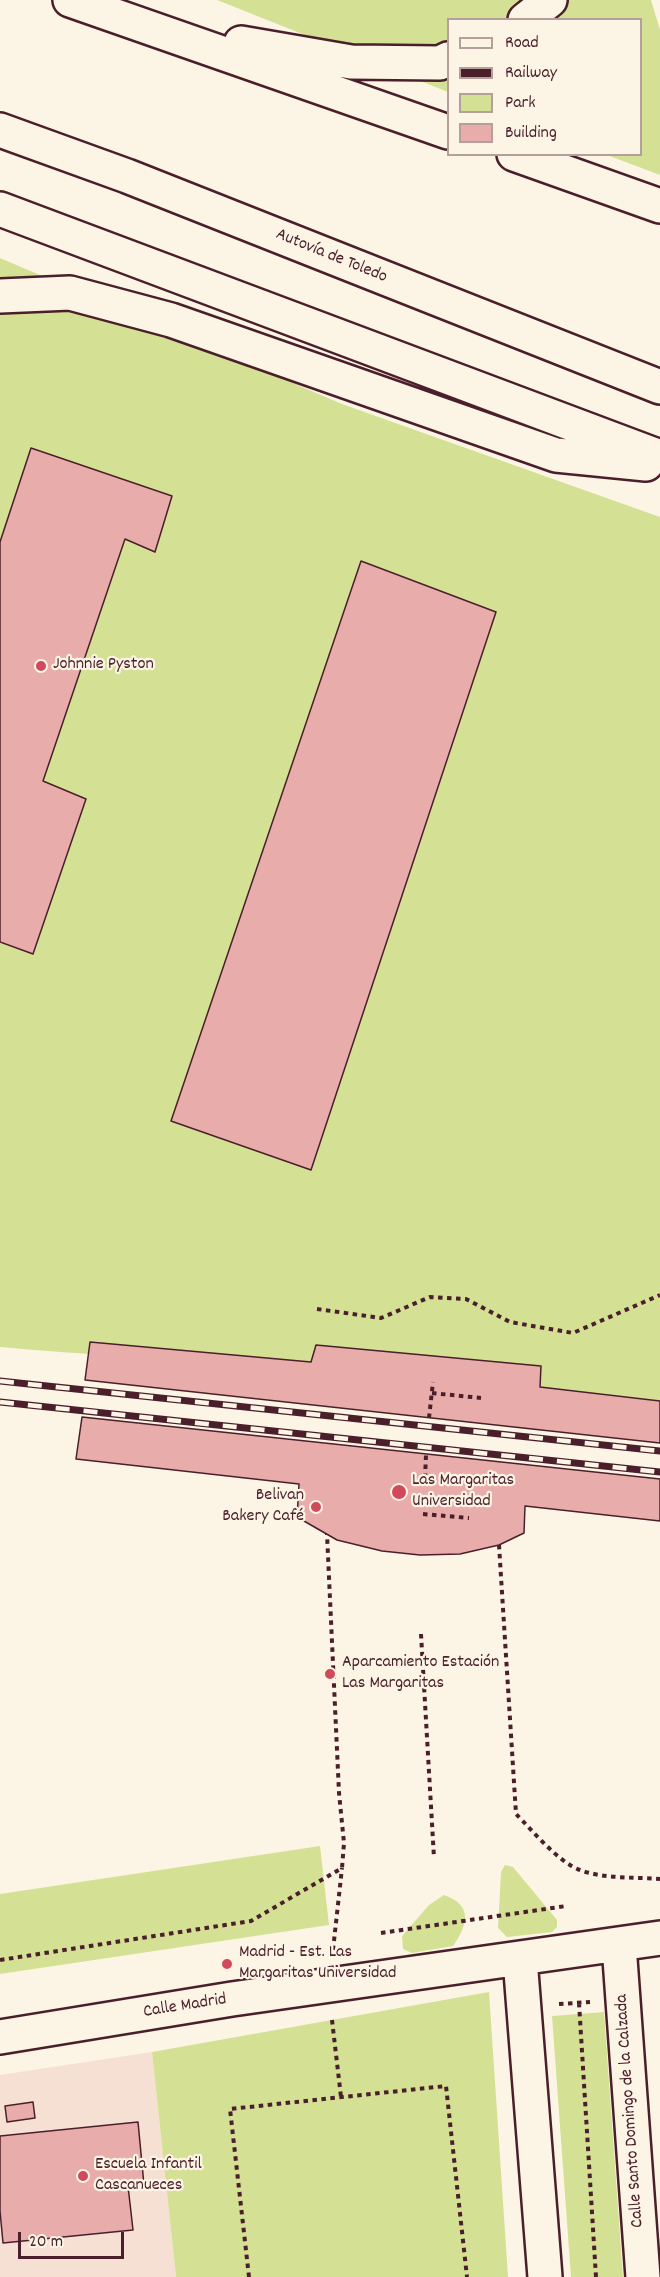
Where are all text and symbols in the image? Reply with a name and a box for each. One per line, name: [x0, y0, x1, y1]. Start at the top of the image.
legend: [447, 18, 642, 156]
text: Road: [505, 31, 539, 56]
text: Railway: [505, 61, 557, 86]
text: Park: [505, 91, 536, 116]
text: Building: [505, 121, 557, 146]
street label: Autovía de Toledo: [272, 225, 390, 289]
place label: Johnnie Pyston: [53, 655, 154, 677]
marker: Johnnie Pyston: [34, 659, 48, 673]
place label: Las Margaritas Universidad: [412, 1471, 514, 1514]
marker: Las Margaritas Universidad: [390, 1483, 408, 1501]
place label: Belivan Bakery Café: [222, 1486, 304, 1528]
marker: Belivan Bakery Café: [309, 1500, 323, 1514]
place label: Aparcamiento Estación Las Margaritas: [342, 1653, 499, 1696]
marker: Aparcamiento Estación Las Margaritas: [323, 1667, 337, 1681]
place label: Madrid - Est. Las Margaritas Universidad: [239, 1943, 396, 1986]
marker: Madrid - Est. Las Margaritas Universidad: [220, 1957, 234, 1971]
street label: Calle Madrid: [142, 1990, 228, 2024]
street label: Calle Santo Domingo de la Calzada: [612, 1994, 650, 2228]
place label: Escuela Infantil Cascanueces: [95, 2155, 202, 2198]
marker: Escuela Infantil Cascanueces: [76, 2169, 90, 2183]
scale bar: [21, 2220, 128, 2258]
text: 20 m: [29, 2230, 63, 2255]

